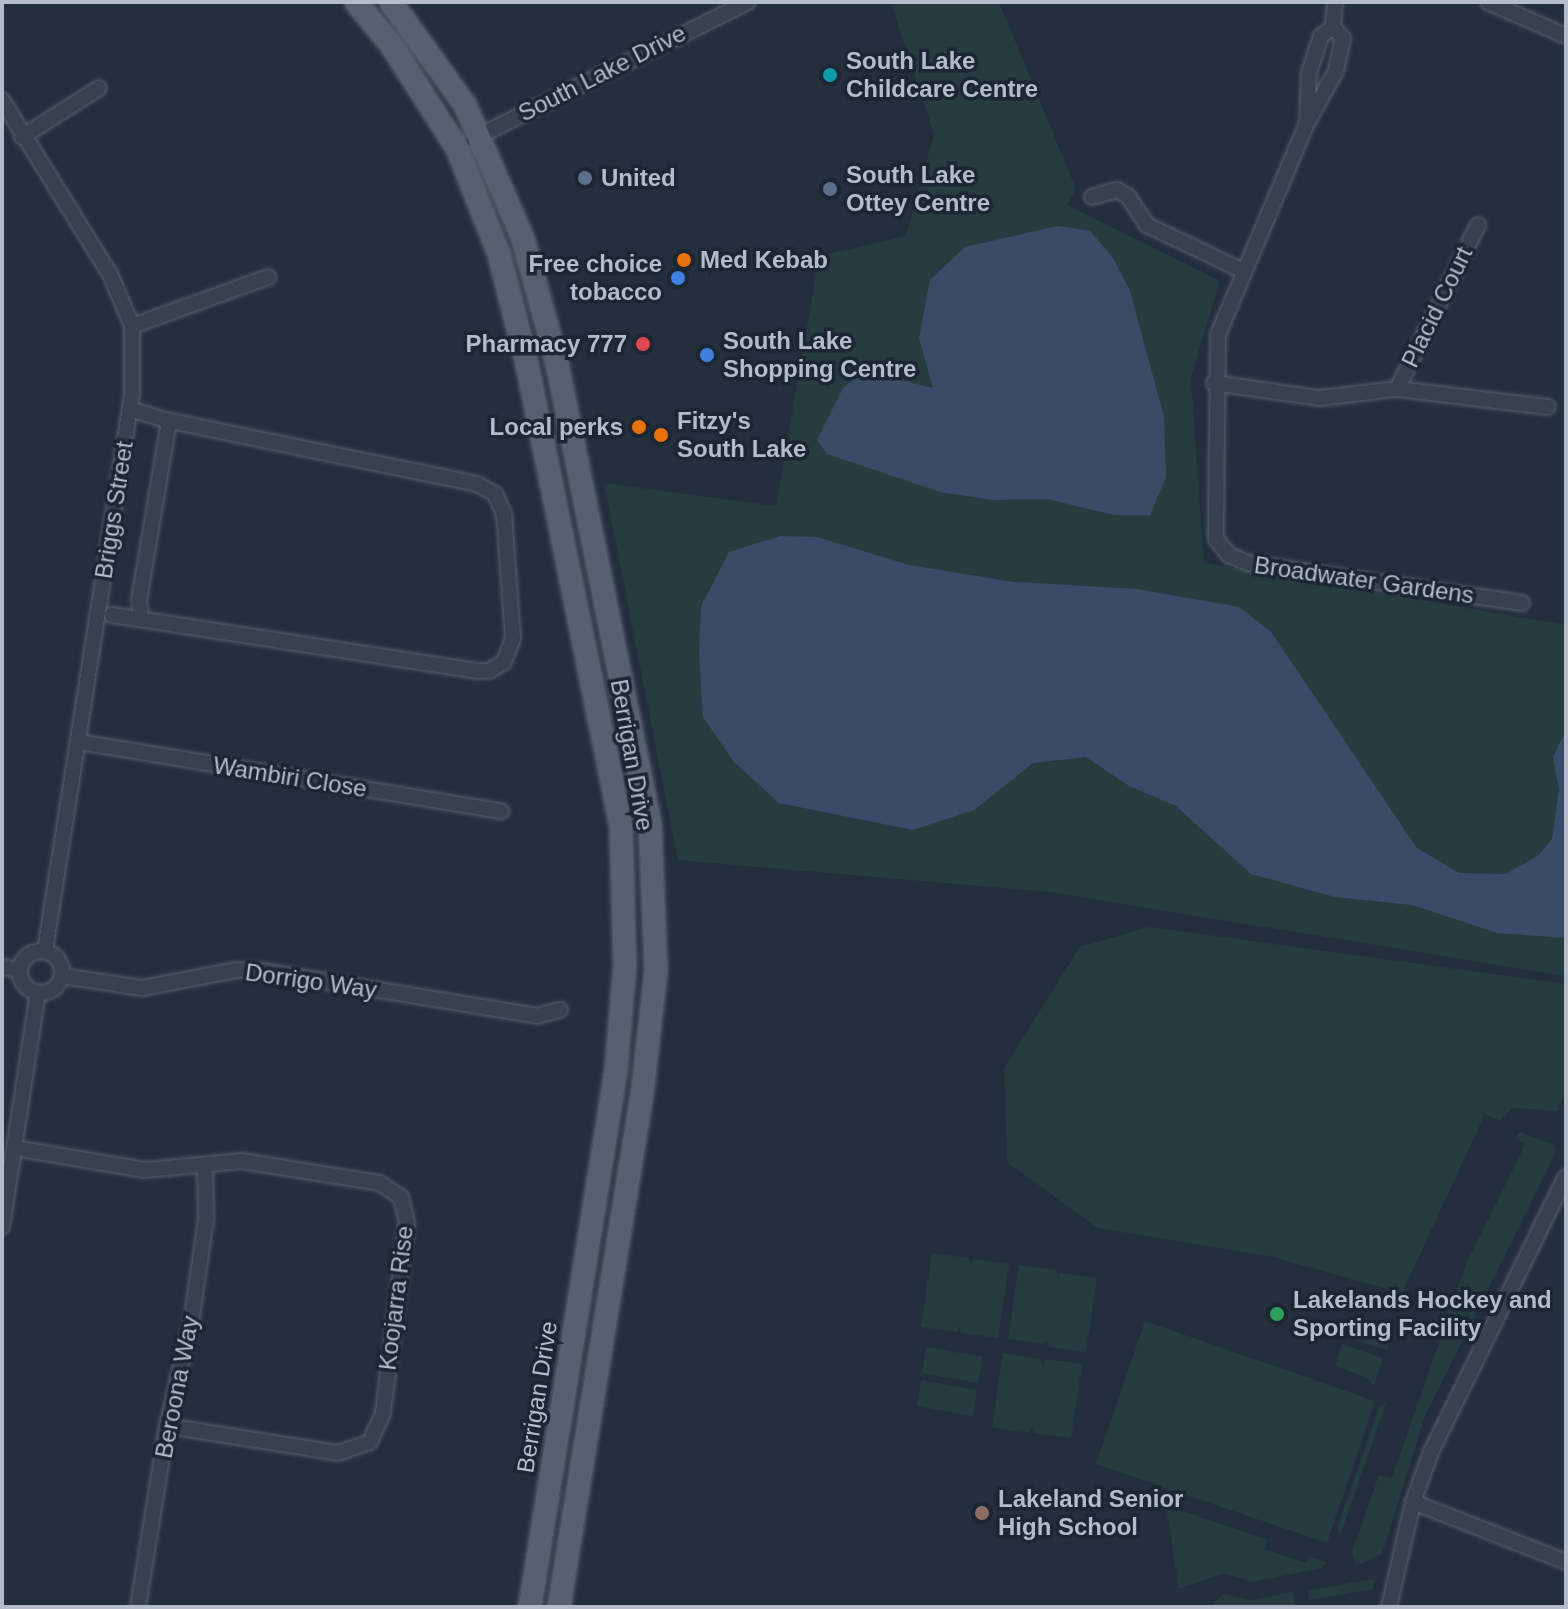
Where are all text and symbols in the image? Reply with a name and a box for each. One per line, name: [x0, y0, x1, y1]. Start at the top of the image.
street label: South Lake Drive: [513, 18, 691, 128]
place label: South Lake Childcare Centre: [846, 47, 1038, 103]
marker: South Lake Childcare Centre: [821, 66, 839, 84]
place label: South Lake Ottey Centre: [846, 161, 990, 217]
place label: United: [601, 164, 676, 192]
marker: United: [576, 169, 594, 187]
marker: South Lake Ottey Centre: [821, 180, 839, 198]
street label: Placid Court: [1395, 242, 1479, 372]
place label: Med Kebab: [700, 246, 828, 274]
place label: Free choice tobacco: [529, 250, 662, 306]
marker: Med Kebab: [675, 251, 693, 269]
marker: Free choice tobacco: [669, 269, 687, 287]
place label: South Lake Shopping Centre: [723, 327, 916, 383]
place label: Pharmacy 777: [466, 330, 627, 358]
marker: Pharmacy 777: [634, 335, 652, 353]
marker: South Lake Shopping Centre: [698, 346, 716, 364]
place label: Fitzy's South Lake: [677, 407, 806, 463]
place label: Local perks: [490, 413, 623, 441]
marker: Local perks: [630, 418, 648, 436]
marker: Fitzy's South Lake: [652, 426, 670, 444]
street label: Briggs Street: [89, 439, 139, 581]
street label: Broadwater Gardens: [1252, 550, 1476, 610]
street label: Berrigan Drive: [605, 677, 659, 833]
street label: Wambiri Close: [211, 751, 369, 803]
street label: Dorrigo Way: [243, 958, 379, 1004]
street label: Koojarra Rise: [373, 1224, 419, 1372]
place label: Lakelands Hockey and Sporting Facility: [1293, 1286, 1552, 1342]
marker: Lakelands Hockey and Sporting Facility: [1268, 1305, 1286, 1323]
street label: Beroona Way: [149, 1313, 205, 1461]
street label: Berrigan Drive: [511, 1319, 563, 1475]
place label: Lakeland Senior High School: [998, 1485, 1183, 1541]
marker: Lakeland Senior High School: [973, 1504, 991, 1522]

